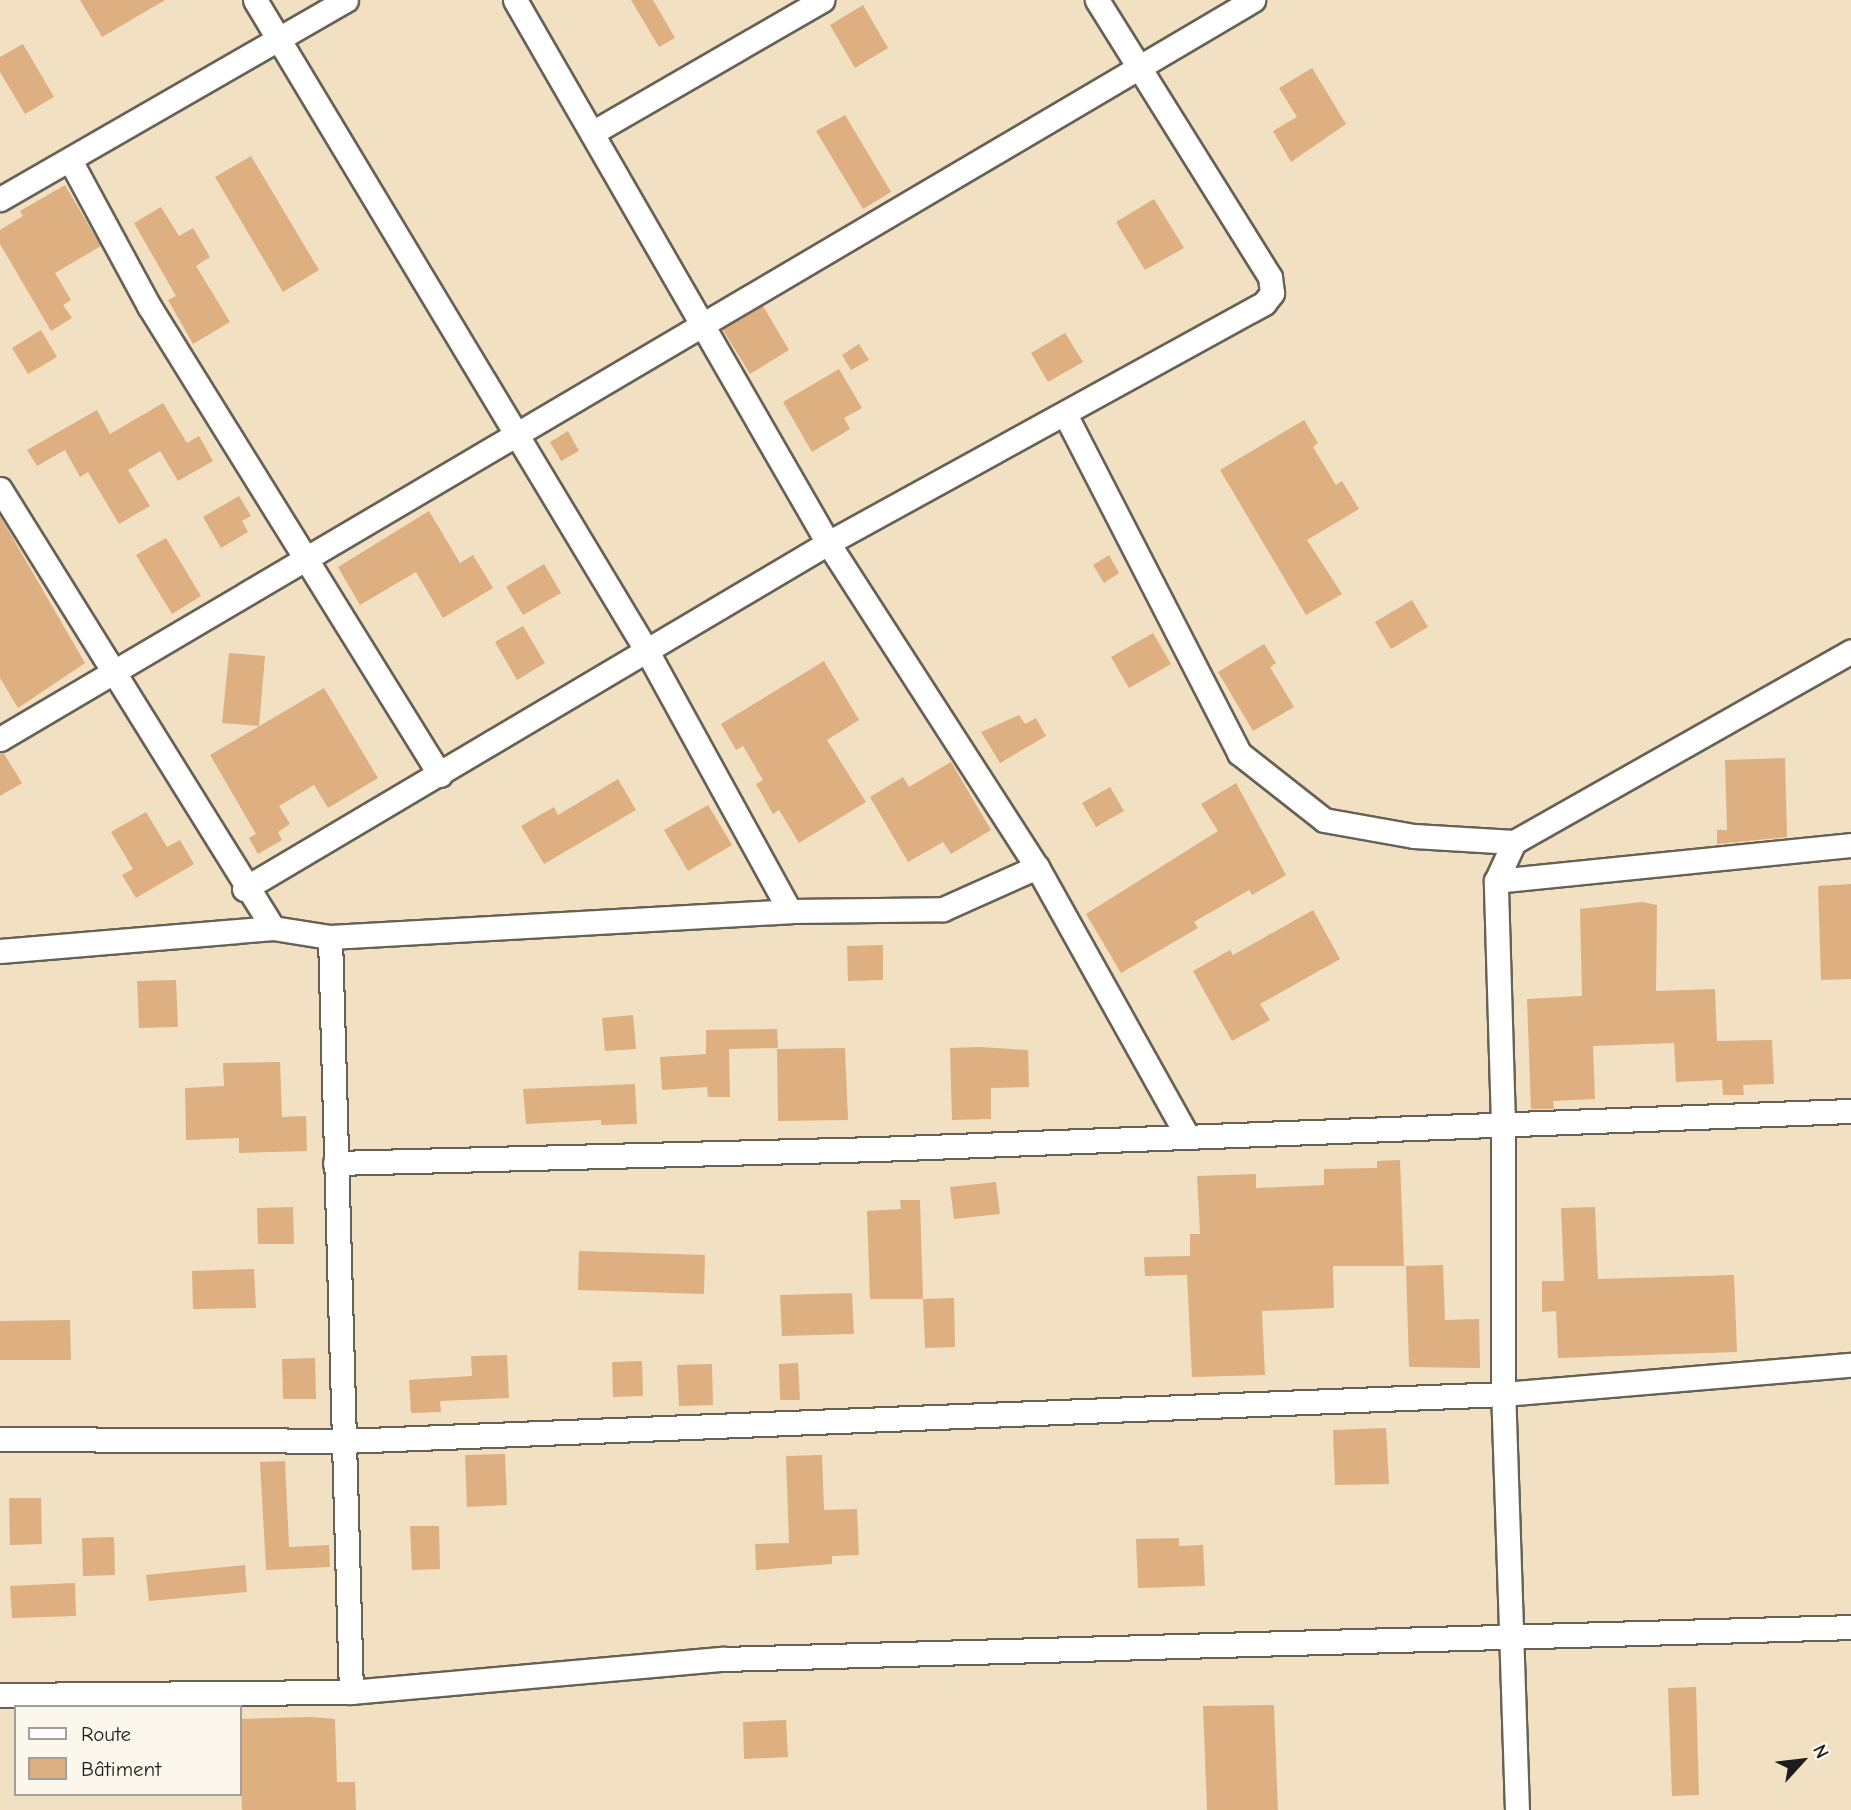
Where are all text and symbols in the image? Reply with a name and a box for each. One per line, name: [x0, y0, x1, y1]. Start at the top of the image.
legend: [14, 1705, 242, 1796]
text: Route: [81, 1722, 131, 1746]
north arrow: [1767, 1726, 1837, 1796]
text: N: [1808, 1741, 1833, 1762]
text: Bâtiment: [81, 1757, 161, 1781]

